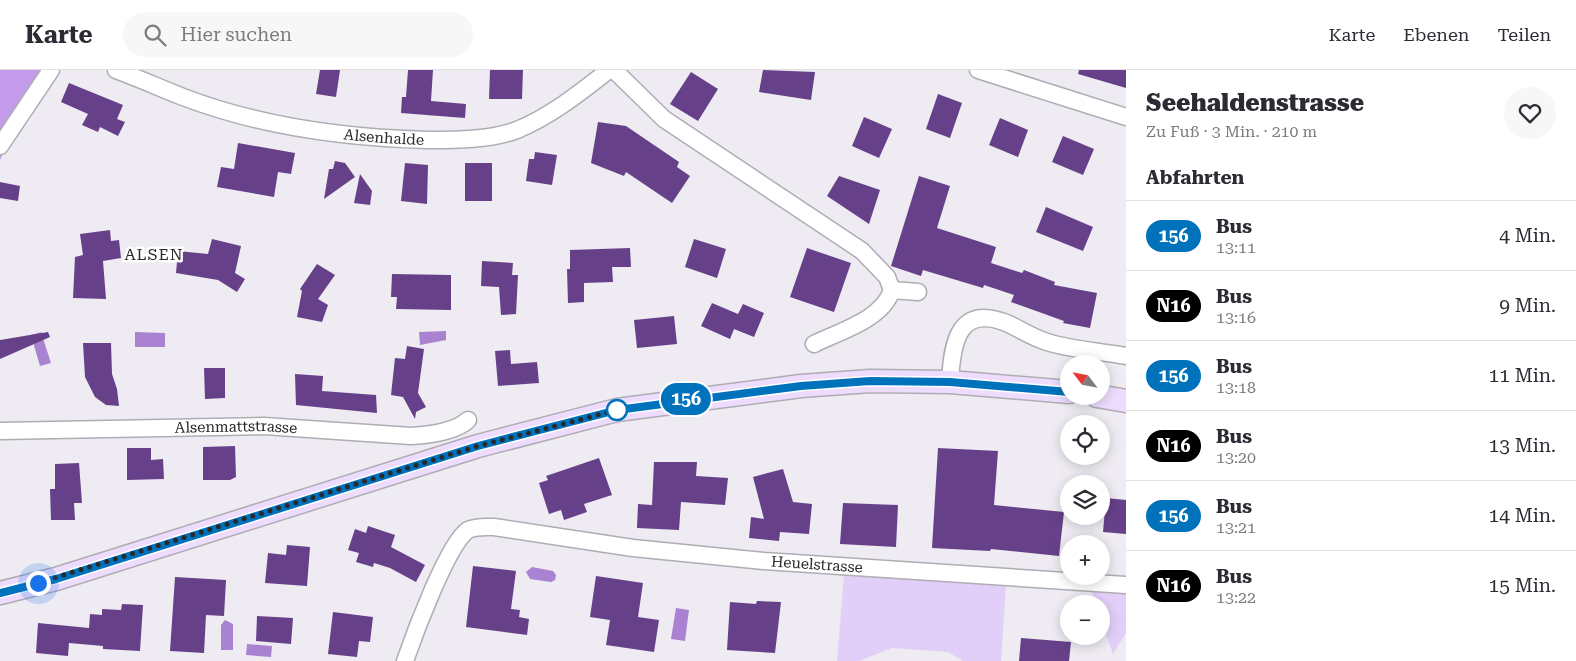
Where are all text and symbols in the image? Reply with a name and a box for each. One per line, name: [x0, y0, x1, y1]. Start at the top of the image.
search box: [123, 12, 473, 57]
text: Karte: [25, 21, 93, 49]
icon: search: [141, 21, 169, 49]
text: Hier suchen: [181, 23, 292, 46]
text: Karte: [1329, 24, 1375, 45]
text: Ebenen: [1403, 24, 1469, 45]
text: Teilen: [1497, 24, 1551, 45]
button: heart: [1504, 87, 1556, 139]
text: Seehaldenstrasse: [1146, 89, 1364, 117]
text: Zu Fuß · 3 Min. · 210 m: [1146, 122, 1317, 141]
street label: Alsenhalde: [343, 125, 424, 149]
text: Abfahrten: [1146, 166, 1244, 189]
text: Bus: [1216, 215, 1252, 238]
text: 4 Min.: [1499, 224, 1556, 247]
text: 156: [1158, 225, 1189, 246]
text: 13:11: [1216, 238, 1256, 257]
district label: ALSEN: [124, 245, 184, 264]
text: Bus: [1216, 285, 1252, 308]
text: 9 Min.: [1499, 294, 1556, 317]
text: N16: [1156, 295, 1191, 316]
text: 13:16: [1216, 308, 1256, 327]
north arrow: [1060, 355, 1110, 405]
map controls: [1060, 355, 1110, 645]
text: Bus: [1216, 355, 1252, 378]
text: 11 Min.: [1489, 364, 1556, 387]
text: 156: [1158, 365, 1189, 386]
text: 13:18: [1216, 378, 1256, 397]
line badge: 156: [657, 383, 715, 415]
text: 156: [671, 388, 701, 409]
unlabelled marker: [606, 399, 628, 421]
button: locate: [1060, 415, 1110, 465]
street label: Alsenmattstrasse: [174, 417, 298, 437]
text: Bus: [1216, 425, 1252, 448]
text: 13 Min.: [1489, 434, 1556, 457]
text: N16: [1156, 435, 1191, 456]
text: 13:20: [1216, 448, 1256, 467]
button: layers: [1060, 475, 1110, 525]
text: Bus: [1216, 495, 1252, 518]
text: 14 Min.: [1489, 504, 1556, 527]
text: 156: [1158, 505, 1189, 526]
text: 13:21: [1216, 518, 1256, 537]
button: +: [1060, 535, 1110, 585]
street label: Heuelstrasse: [770, 552, 863, 577]
text: Bus: [1216, 565, 1252, 588]
your location: [26, 571, 51, 596]
text: 15 Min.: [1489, 574, 1556, 597]
text: N16: [1156, 575, 1191, 596]
text: 13:22: [1216, 588, 1256, 607]
button: −: [1060, 595, 1110, 645]

